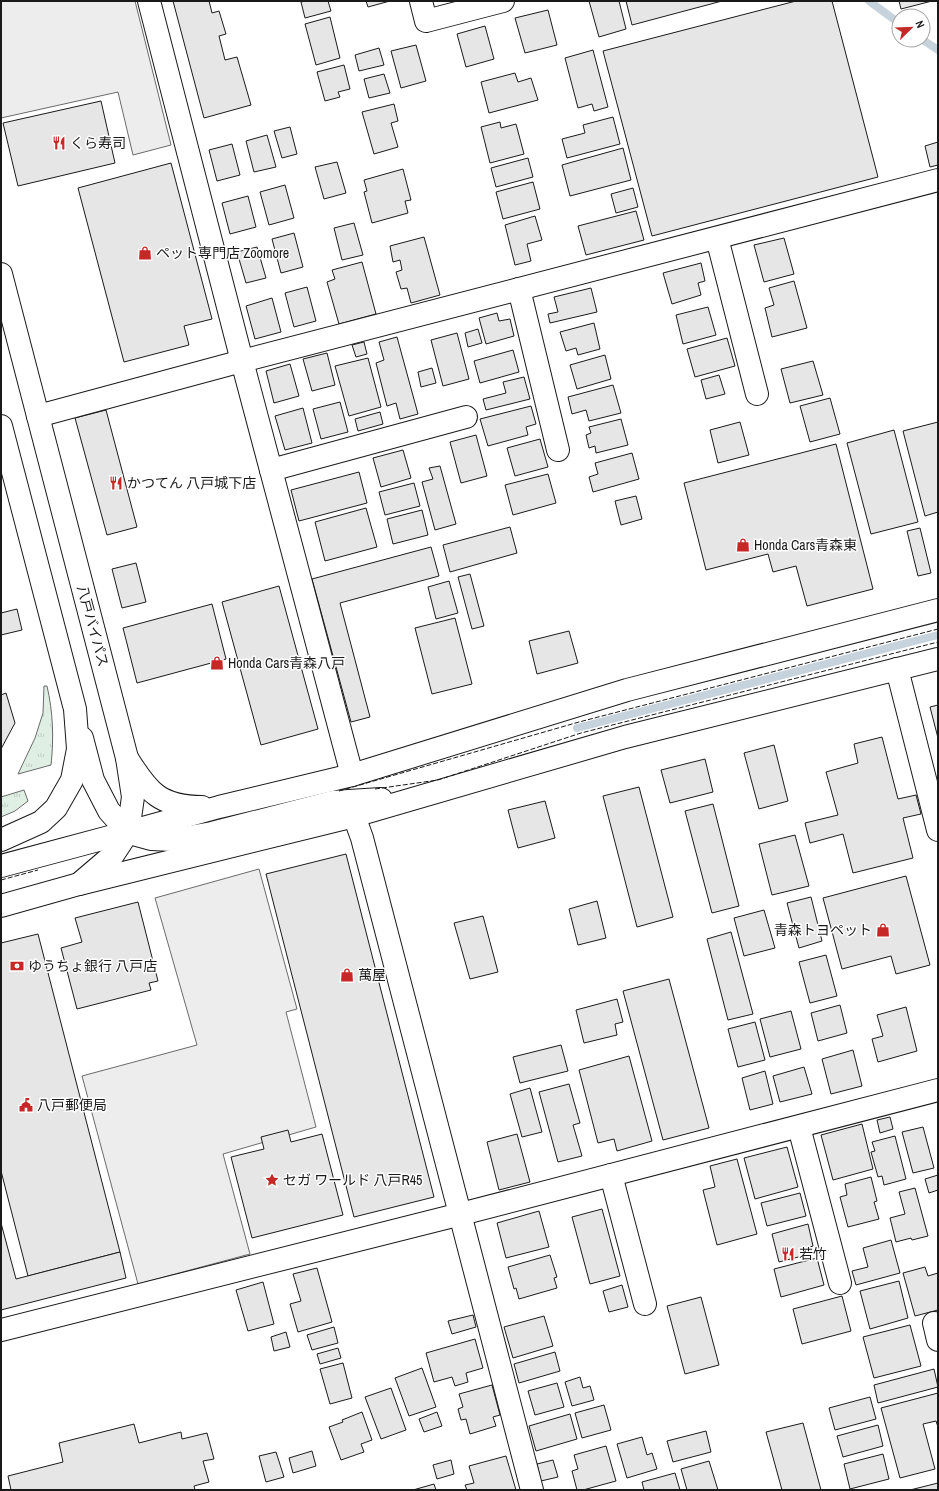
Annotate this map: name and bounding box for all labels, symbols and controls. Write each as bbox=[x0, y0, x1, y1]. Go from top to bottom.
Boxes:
north arrow bbox=[891, 8, 931, 48]
text: N bbox=[912, 18, 928, 30]
place label: くら寿司 bbox=[70, 134, 126, 152]
restaurant icon: くら寿司 bbox=[51, 135, 67, 151]
place label: ペット専門店 Zoomore bbox=[156, 244, 289, 262]
shop icon: ペット専門店 Zoomore bbox=[137, 245, 153, 261]
place label: かつてん 八戸城下店 bbox=[127, 474, 256, 492]
restaurant icon: かつてん 八戸城下店 bbox=[108, 475, 124, 491]
place label: Honda Cars青森東 bbox=[754, 536, 857, 554]
shop icon: Honda Cars青森東 bbox=[735, 537, 751, 553]
street label: 八戸バイパス bbox=[73, 583, 113, 669]
place label: Honda Cars青森八戸 bbox=[228, 654, 345, 672]
shop icon: Honda Cars青森八戸 bbox=[209, 655, 225, 671]
place label: 青森トヨペット bbox=[774, 921, 872, 939]
shop icon: 青森トヨペット bbox=[875, 922, 891, 938]
place label: ゆうちょ銀行 八戸店 bbox=[28, 957, 157, 975]
bank icon: ゆうちょ銀行 八戸店 bbox=[9, 958, 25, 974]
place label: 萬屋 bbox=[358, 966, 386, 984]
shop icon: 萬屋 bbox=[339, 967, 355, 983]
place label: 八戸郵便局 bbox=[37, 1096, 107, 1114]
public building icon: 八戸郵便局 bbox=[18, 1097, 34, 1113]
place label: セガ ワールド 八戸R45 bbox=[283, 1171, 422, 1189]
place icon: セガ ワールド 八戸R45 bbox=[264, 1172, 280, 1188]
place label: 若竹 bbox=[799, 1245, 827, 1263]
restaurant icon: 若竹 bbox=[780, 1246, 796, 1262]

